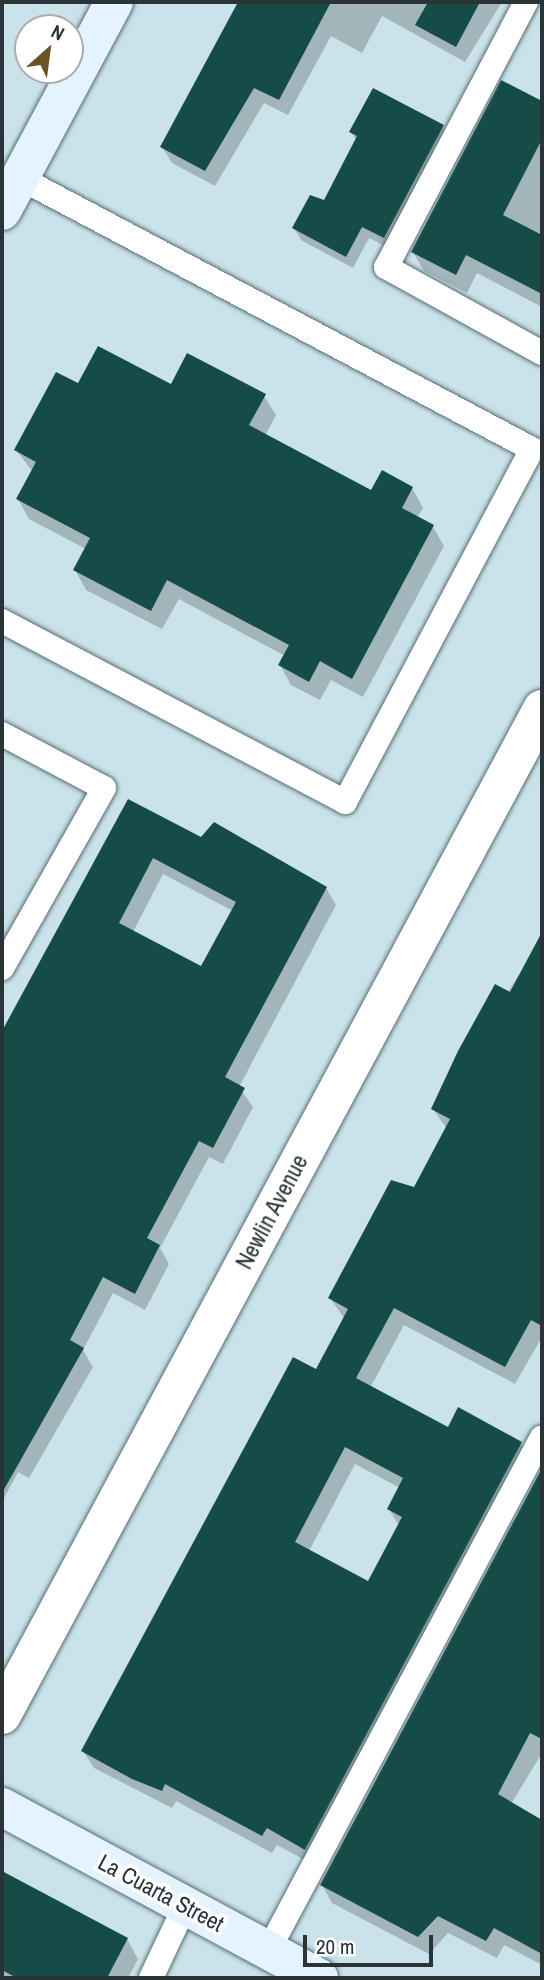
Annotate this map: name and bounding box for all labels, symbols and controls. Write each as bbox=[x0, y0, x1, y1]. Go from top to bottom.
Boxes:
north arrow bbox=[14, 14, 84, 84]
text: N bbox=[47, 18, 69, 46]
street label: Newlin Avenue bbox=[230, 1150, 314, 1274]
street label: La Cuarta Street bbox=[93, 1848, 229, 1938]
scale bar bbox=[306, 1920, 435, 1964]
text: 20 m bbox=[316, 1932, 354, 1961]

